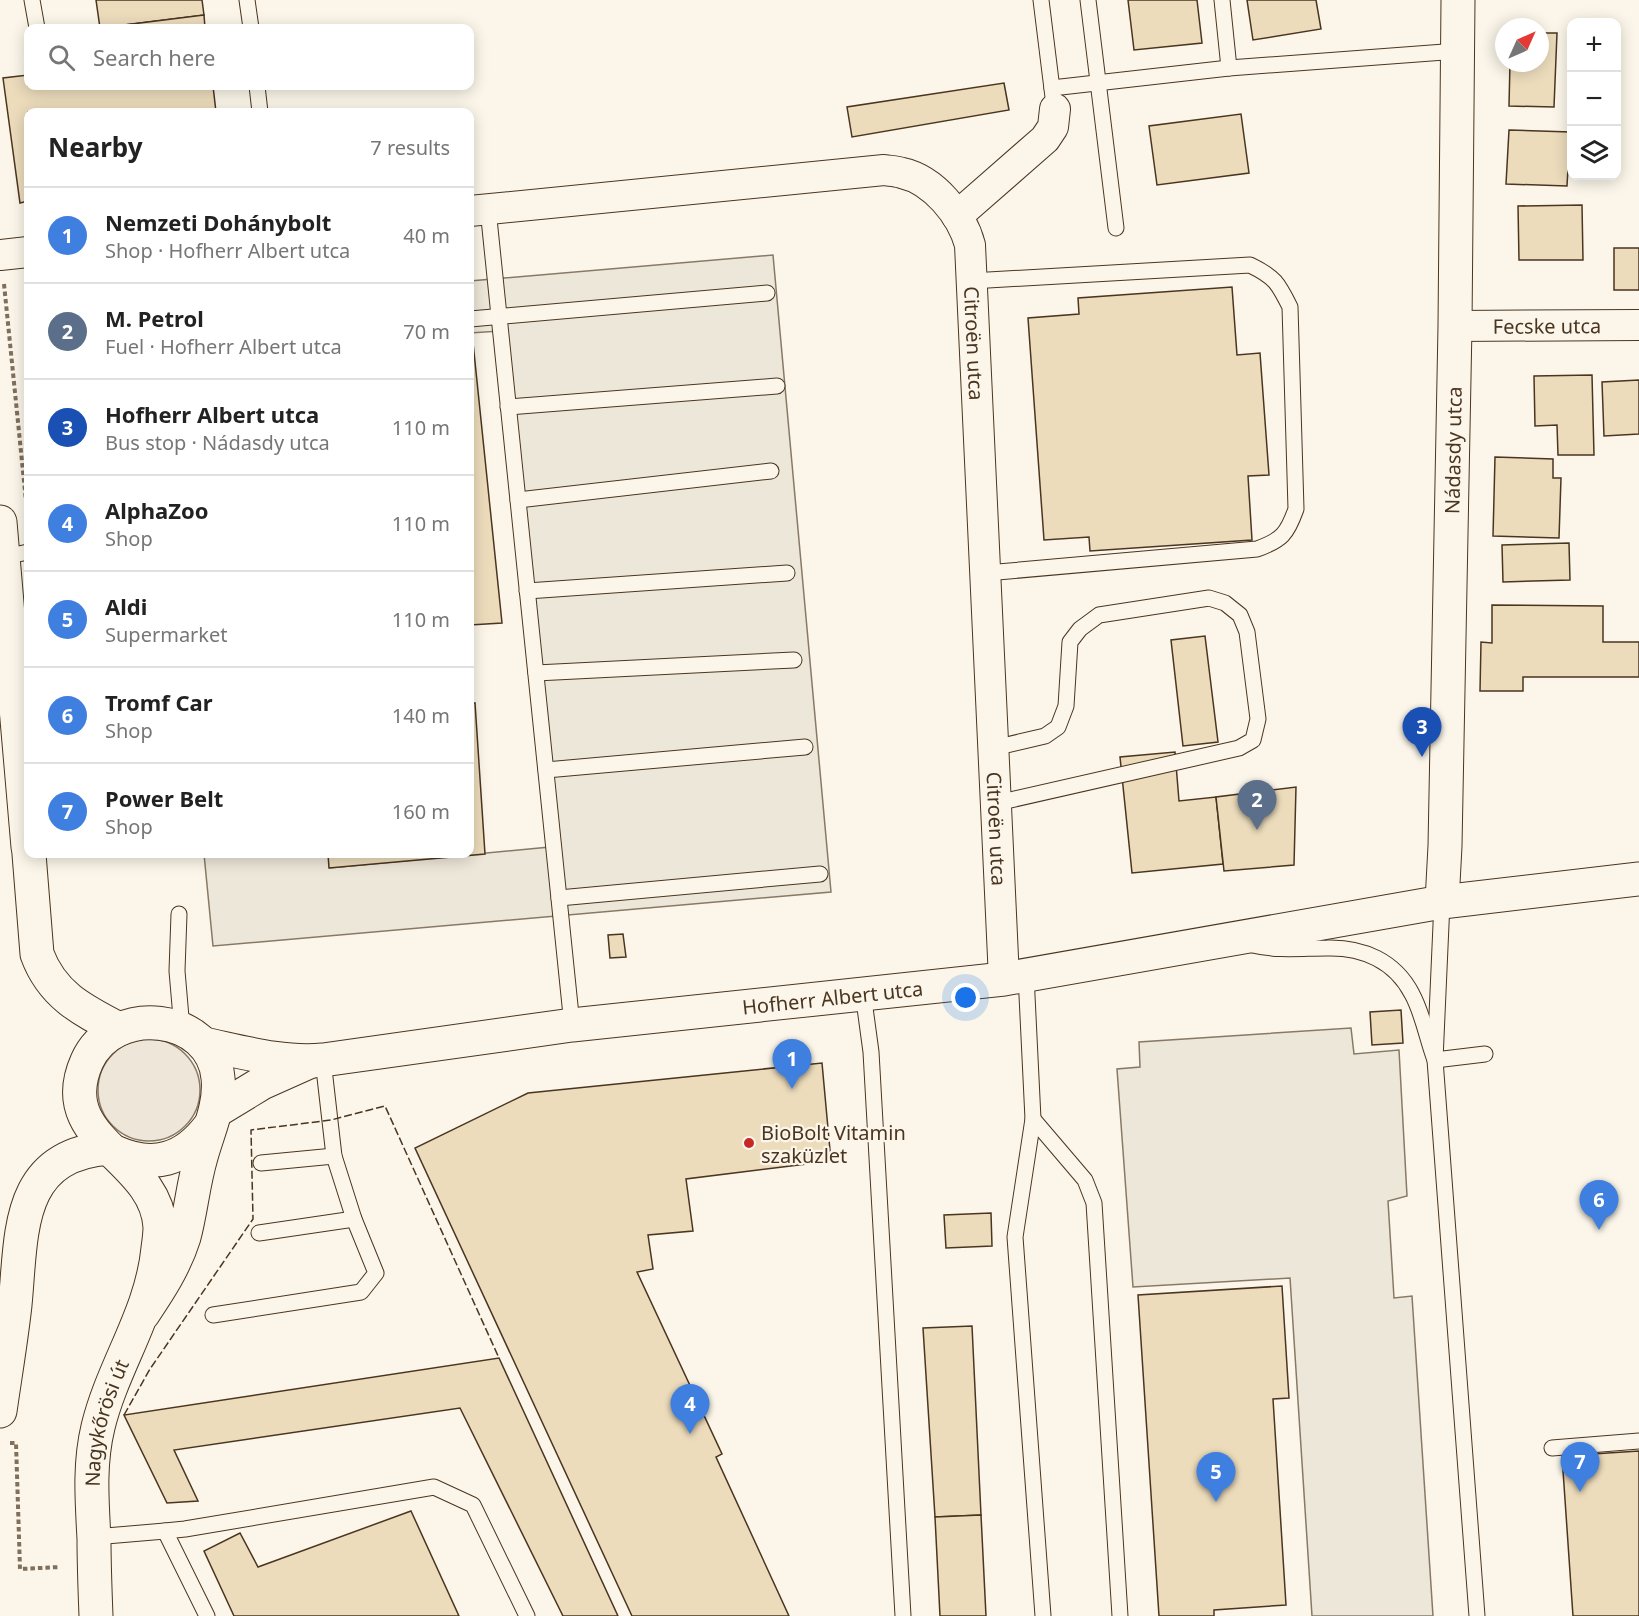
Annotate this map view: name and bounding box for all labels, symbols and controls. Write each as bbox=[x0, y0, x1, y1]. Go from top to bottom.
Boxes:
north arrow bbox=[1495, 18, 1549, 72]
map controls bbox=[1567, 18, 1621, 180]
button: + bbox=[1567, 18, 1621, 72]
search box bbox=[24, 24, 474, 90]
icon: search bbox=[45, 41, 78, 74]
text: Search here bbox=[93, 42, 215, 72]
button: − bbox=[1567, 72, 1621, 126]
button: layers bbox=[1567, 126, 1621, 180]
text: Nearby bbox=[48, 129, 143, 165]
text: 7 results bbox=[370, 134, 450, 161]
text: Nemzeti Dohánybolt bbox=[105, 207, 331, 237]
text: 1 bbox=[62, 222, 73, 249]
text: 40 m bbox=[403, 222, 450, 249]
text: Shop · Hofherr Albert utca bbox=[105, 237, 350, 264]
street label: Citroën utca bbox=[958, 286, 991, 401]
text: M. Petrol bbox=[105, 303, 204, 333]
street label: Fecske utca bbox=[1493, 312, 1601, 339]
text: 2 bbox=[62, 318, 73, 345]
text: 70 m bbox=[403, 318, 450, 345]
text: Fuel · Hofherr Albert utca bbox=[105, 333, 342, 360]
street label: Nádasdy utca bbox=[1438, 386, 1467, 514]
text: Hofherr Albert utca bbox=[105, 399, 319, 429]
text: 3 bbox=[62, 414, 73, 441]
text: 110 m bbox=[392, 414, 450, 441]
text: Bus stop · Nádasdy utca bbox=[105, 429, 330, 456]
text: AlphaZoo bbox=[105, 495, 208, 525]
text: 4 bbox=[62, 510, 73, 537]
text: 110 m bbox=[392, 510, 450, 537]
text: Shop bbox=[105, 525, 153, 552]
text: Aldi bbox=[105, 591, 147, 621]
text: 5 bbox=[62, 606, 73, 633]
text: 110 m bbox=[392, 606, 450, 633]
text: Supermarket bbox=[105, 621, 228, 648]
text: Tromf Car bbox=[105, 687, 213, 717]
text: 6 bbox=[62, 702, 73, 729]
text: 140 m bbox=[392, 702, 450, 729]
pin: 3 bbox=[1402, 708, 1442, 757]
text: Shop bbox=[105, 717, 153, 744]
street label: Citroën utca bbox=[981, 771, 1013, 887]
pin: 2 bbox=[1238, 780, 1276, 830]
text: Power Belt bbox=[105, 783, 223, 813]
text: 7 bbox=[62, 798, 73, 825]
text: 160 m bbox=[392, 798, 450, 825]
text: Shop bbox=[105, 813, 153, 840]
street label: Hofherr Albert utca bbox=[741, 974, 924, 1020]
your location bbox=[951, 983, 980, 1012]
pin: 1 bbox=[772, 1040, 812, 1089]
place label: BioBolt Vitamin szaküzlet bbox=[761, 1119, 906, 1169]
marker: BioBolt Vitamin szaküzlet bbox=[742, 1136, 756, 1150]
pin: 6 bbox=[1580, 1180, 1618, 1230]
street label: Nagykőrösi út bbox=[78, 1355, 134, 1487]
pin: 4 bbox=[670, 1384, 710, 1434]
pin: 7 bbox=[1560, 1442, 1600, 1492]
pin: 5 bbox=[1196, 1452, 1236, 1502]

